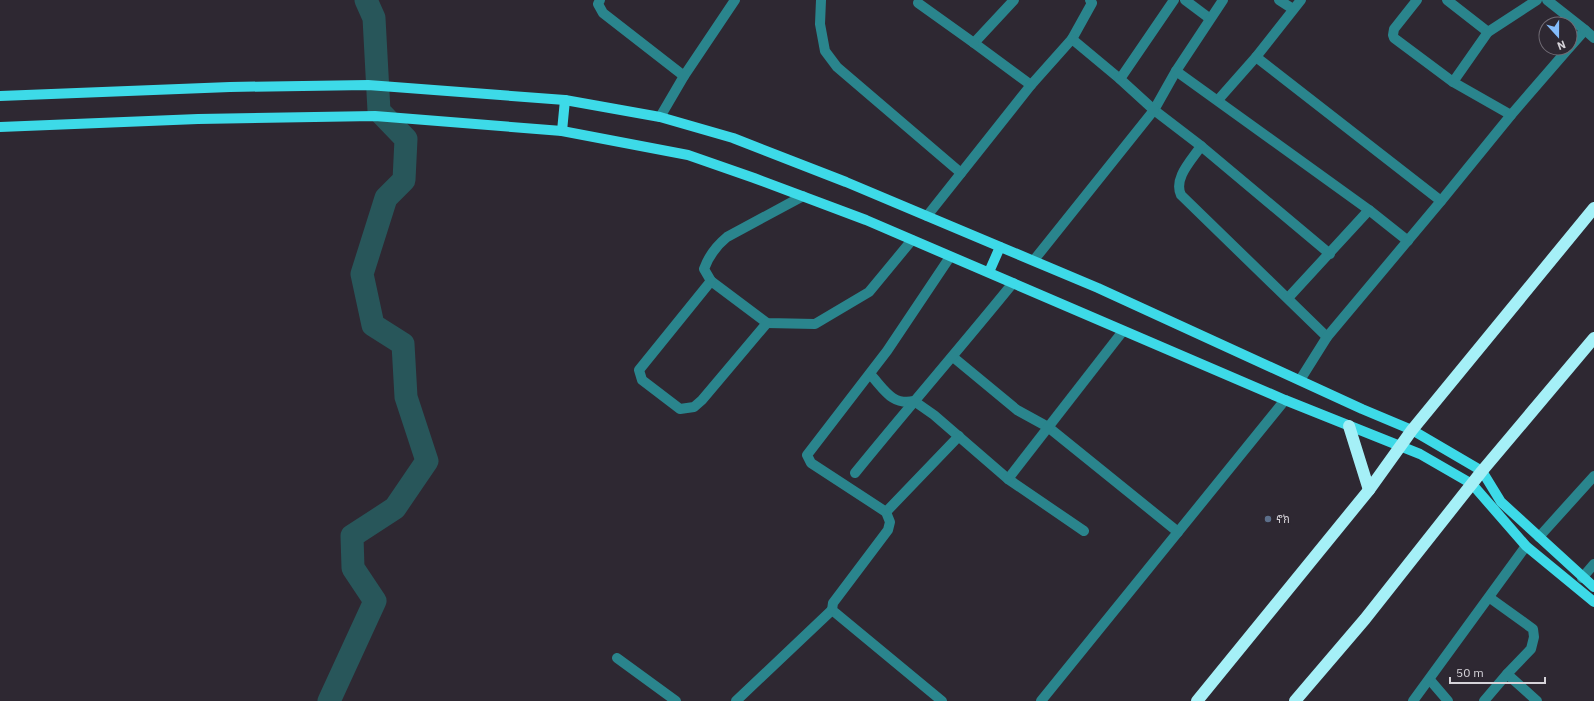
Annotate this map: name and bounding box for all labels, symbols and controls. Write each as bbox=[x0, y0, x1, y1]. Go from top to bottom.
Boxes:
north arrow bbox=[1538, 16, 1578, 56]
text: N bbox=[1555, 37, 1568, 53]
place label: ኖክ bbox=[1276, 512, 1290, 526]
marker: ኖክ bbox=[1263, 514, 1273, 524]
scale bar bbox=[1450, 659, 1545, 685]
text: 50 m bbox=[1456, 665, 1484, 680]

